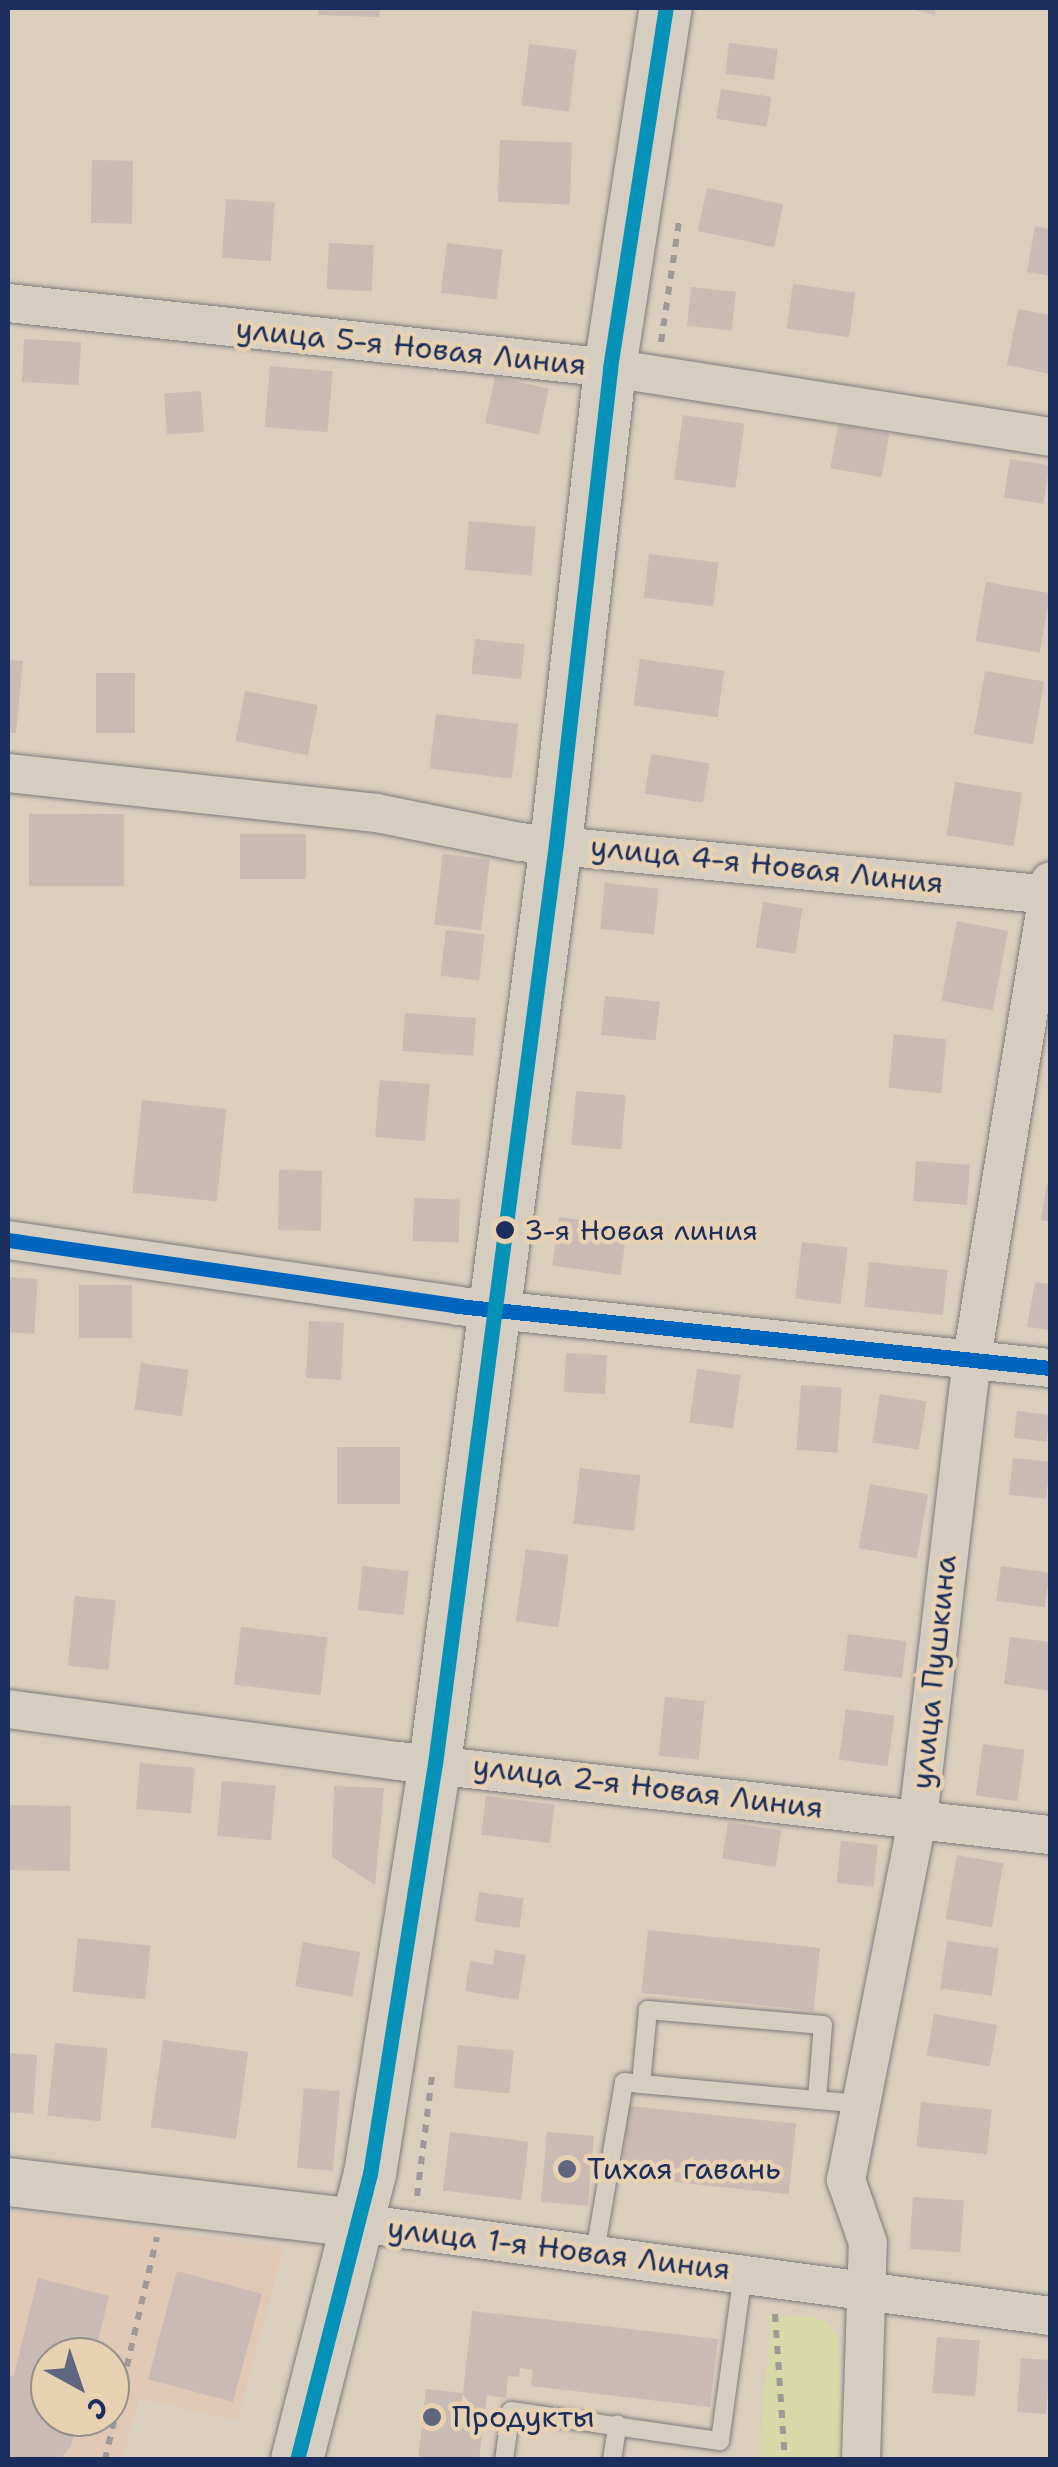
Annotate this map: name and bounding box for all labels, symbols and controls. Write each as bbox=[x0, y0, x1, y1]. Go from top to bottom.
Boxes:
street label: улица 5-я Новая Линия bbox=[234, 311, 588, 383]
street label: улица 4-я Новая Линия bbox=[589, 829, 945, 901]
place label: 3-я Новая линия bbox=[524, 1213, 758, 1247]
marker: 3-я Новая линия bbox=[495, 1220, 515, 1240]
street label: улица Пушкина bbox=[904, 1553, 964, 1791]
street label: улица 2-я Новая Линия bbox=[471, 1748, 825, 1826]
place label: Тихая гавань bbox=[587, 2151, 781, 2187]
marker: Тихая гавань bbox=[556, 2158, 578, 2180]
street label: улица 1-я Новая Линия bbox=[385, 2210, 733, 2288]
north arrow bbox=[30, 2337, 130, 2437]
text: С bbox=[79, 2388, 117, 2429]
place label: Продукты bbox=[452, 2399, 595, 2435]
marker: Продукты bbox=[421, 2406, 443, 2428]

